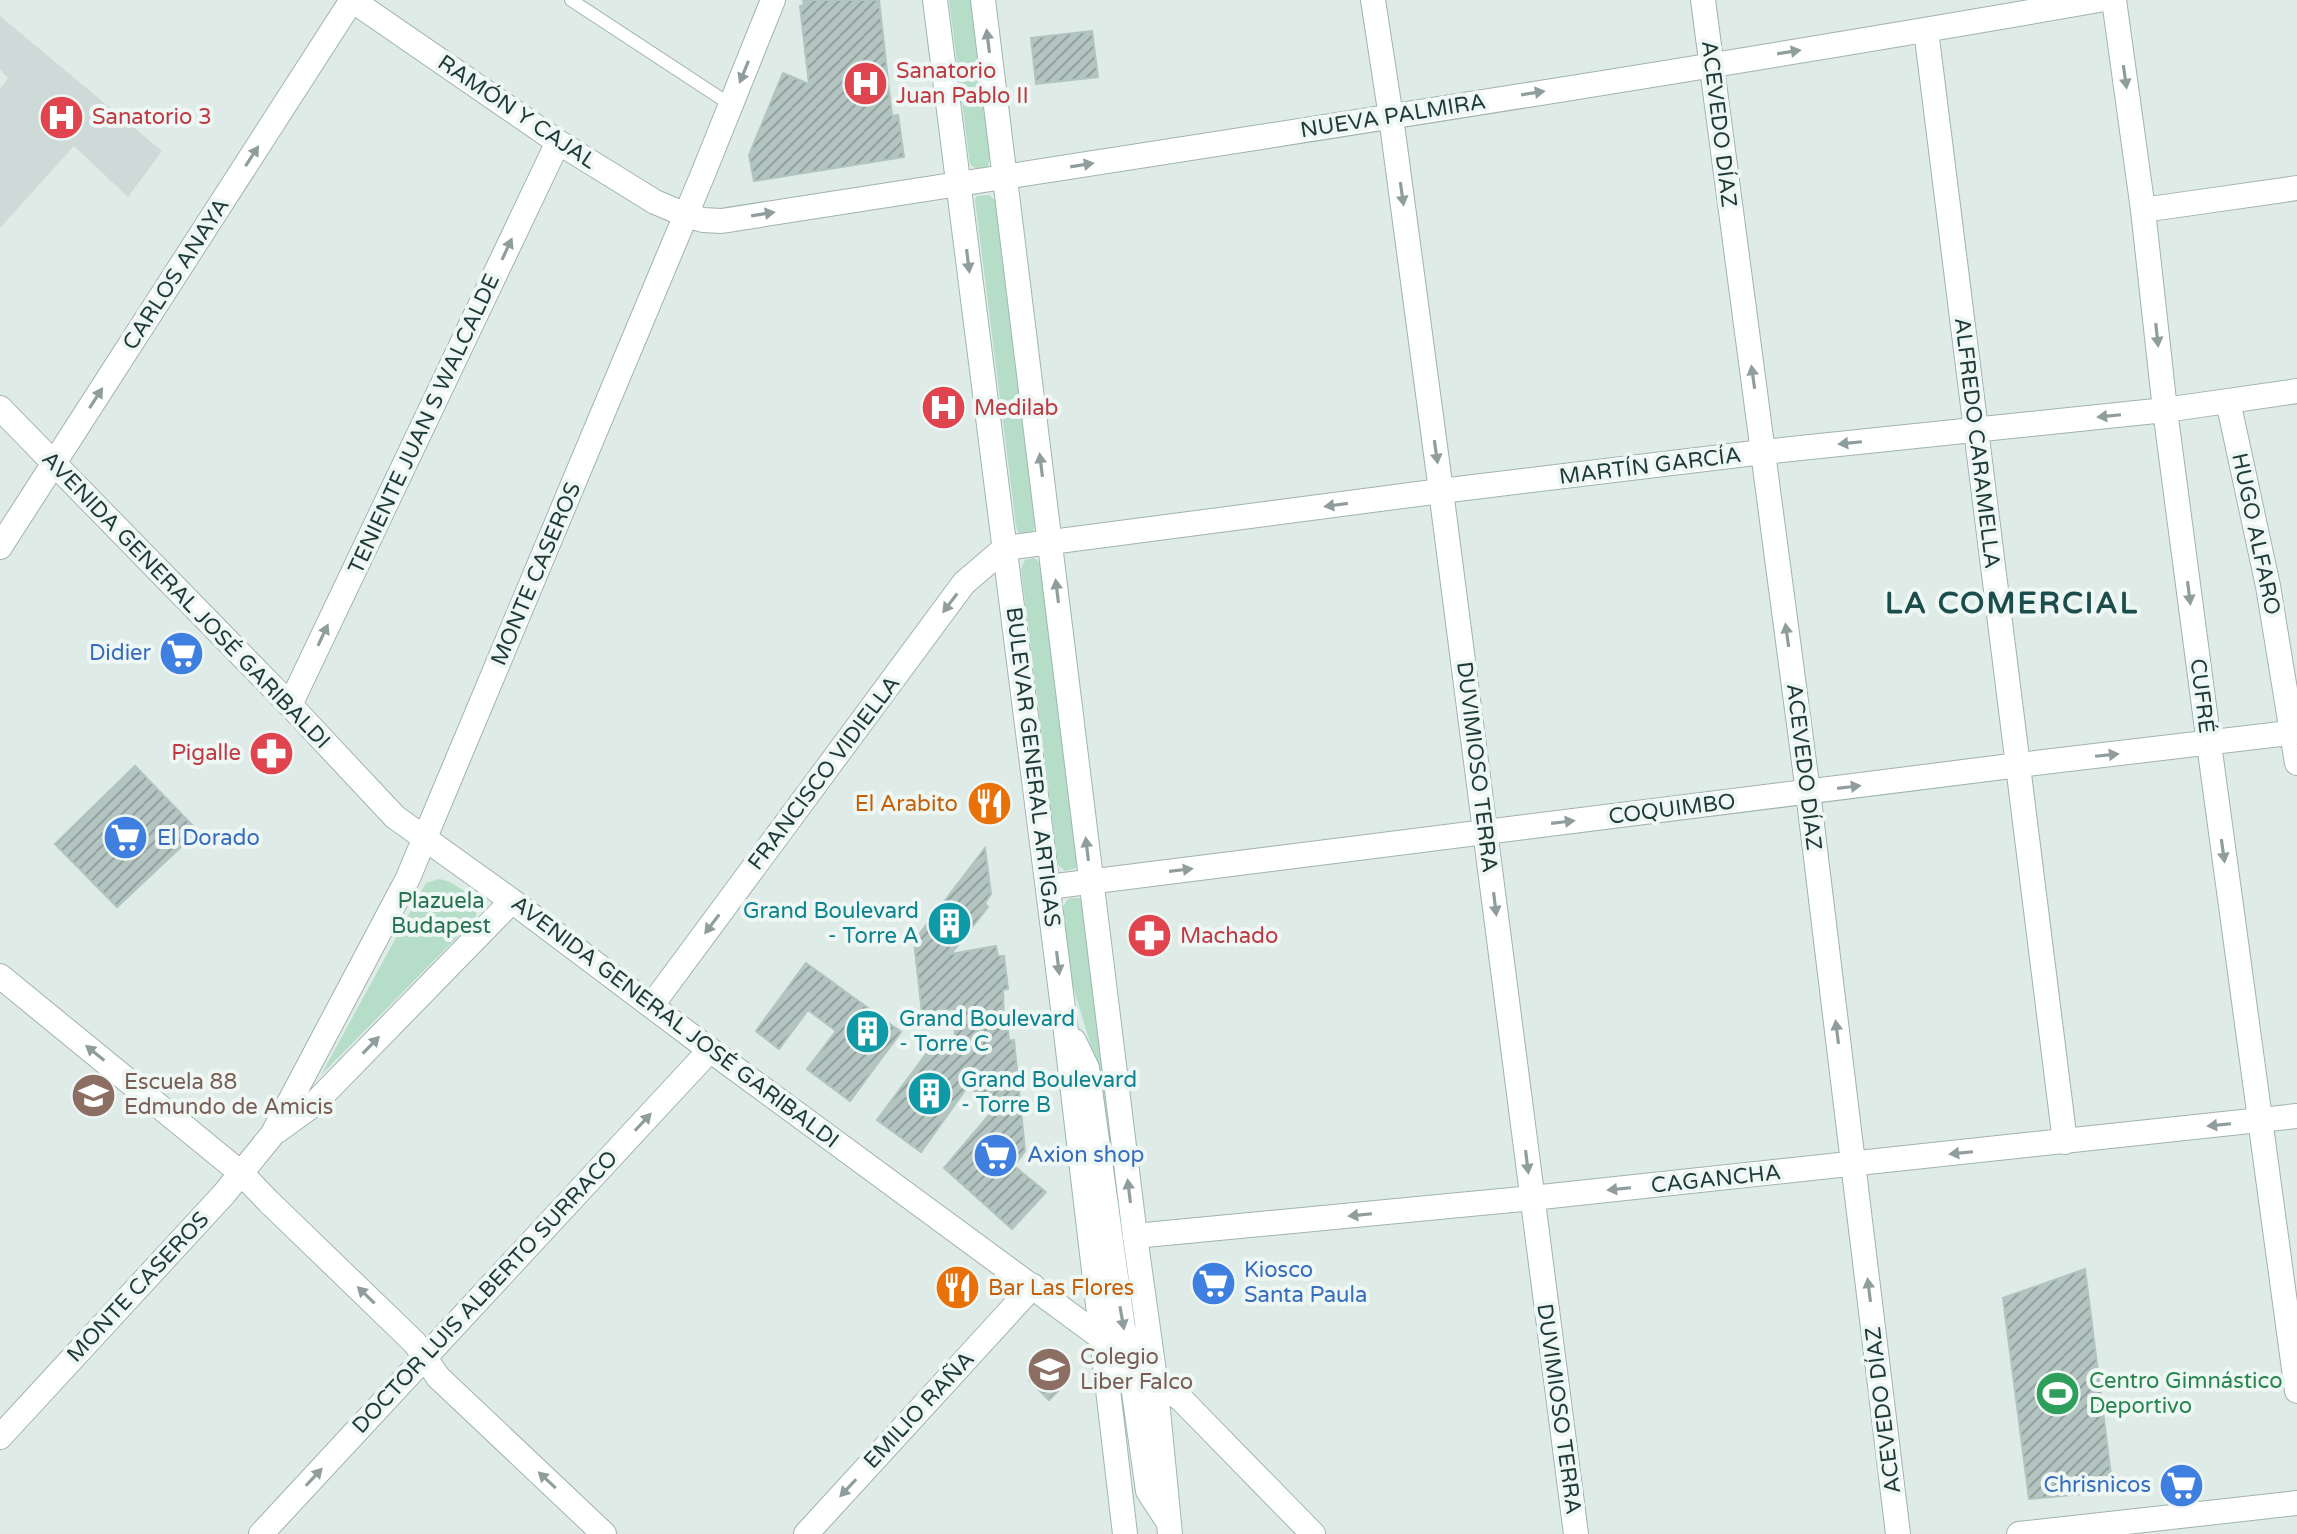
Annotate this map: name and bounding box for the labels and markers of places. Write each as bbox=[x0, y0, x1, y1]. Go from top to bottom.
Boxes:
place label: Sanatorio Juan Pablo II bbox=[896, 58, 1029, 109]
hospital icon: Sanatorio Juan Pablo II bbox=[841, 60, 889, 108]
hospital icon: Sanatorio 3 bbox=[37, 93, 85, 141]
place label: Sanatorio 3 bbox=[92, 104, 212, 130]
hospital icon: Medilab bbox=[919, 384, 967, 432]
place label: Medilab bbox=[974, 395, 1058, 421]
supermarket icon: Didier bbox=[158, 629, 206, 677]
place label: Didier bbox=[89, 640, 152, 666]
pharmacy icon: Pigalle bbox=[248, 729, 296, 777]
place label: Pigalle bbox=[171, 740, 241, 766]
restaurant icon: El Arabito bbox=[965, 780, 1013, 828]
place label: El Arabito bbox=[855, 791, 958, 817]
supermarket icon: El Dorado bbox=[102, 814, 150, 862]
place label: El Dorado bbox=[157, 825, 260, 851]
place label: Grand Boulevard - Torre A bbox=[743, 898, 919, 949]
building icon: Grand Boulevard - Torre A bbox=[926, 900, 974, 948]
pharmacy icon: Machado bbox=[1125, 912, 1173, 960]
place label: Machado bbox=[1180, 923, 1278, 949]
place label: Grand Boulevard - Torre C bbox=[899, 1006, 1075, 1057]
building icon: Grand Boulevard - Torre C bbox=[844, 1008, 892, 1056]
place label: Grand Boulevard - Torre B bbox=[961, 1067, 1137, 1118]
place label: Escuela 88 Edmundo de Amicis bbox=[124, 1069, 333, 1120]
building icon: Grand Boulevard - Torre B bbox=[906, 1069, 954, 1117]
school or university icon: Escuela 88 Edmundo de Amicis bbox=[69, 1071, 117, 1119]
supermarket icon: Axion shop bbox=[972, 1131, 1020, 1179]
place label: Axion shop bbox=[1027, 1142, 1145, 1168]
place label: Kiosco Santa Paula bbox=[1244, 1257, 1367, 1308]
supermarket icon: Kiosco Santa Paula bbox=[1189, 1259, 1237, 1307]
restaurant icon: Bar Las Flores bbox=[933, 1264, 981, 1312]
place label: Bar Las Flores bbox=[988, 1275, 1134, 1301]
place label: Colegio Liber Falco bbox=[1080, 1344, 1193, 1395]
school or university icon: Colegio Liber Falco bbox=[1025, 1346, 1073, 1394]
place label: Centro Gimnástico Deportivo bbox=[2089, 1368, 2283, 1419]
sports icon: Centro Gimnástico Deportivo bbox=[2034, 1370, 2082, 1418]
supermarket icon: Chrisnicos bbox=[2158, 1461, 2206, 1509]
place label: Chrisnicos bbox=[2043, 1472, 2151, 1498]

